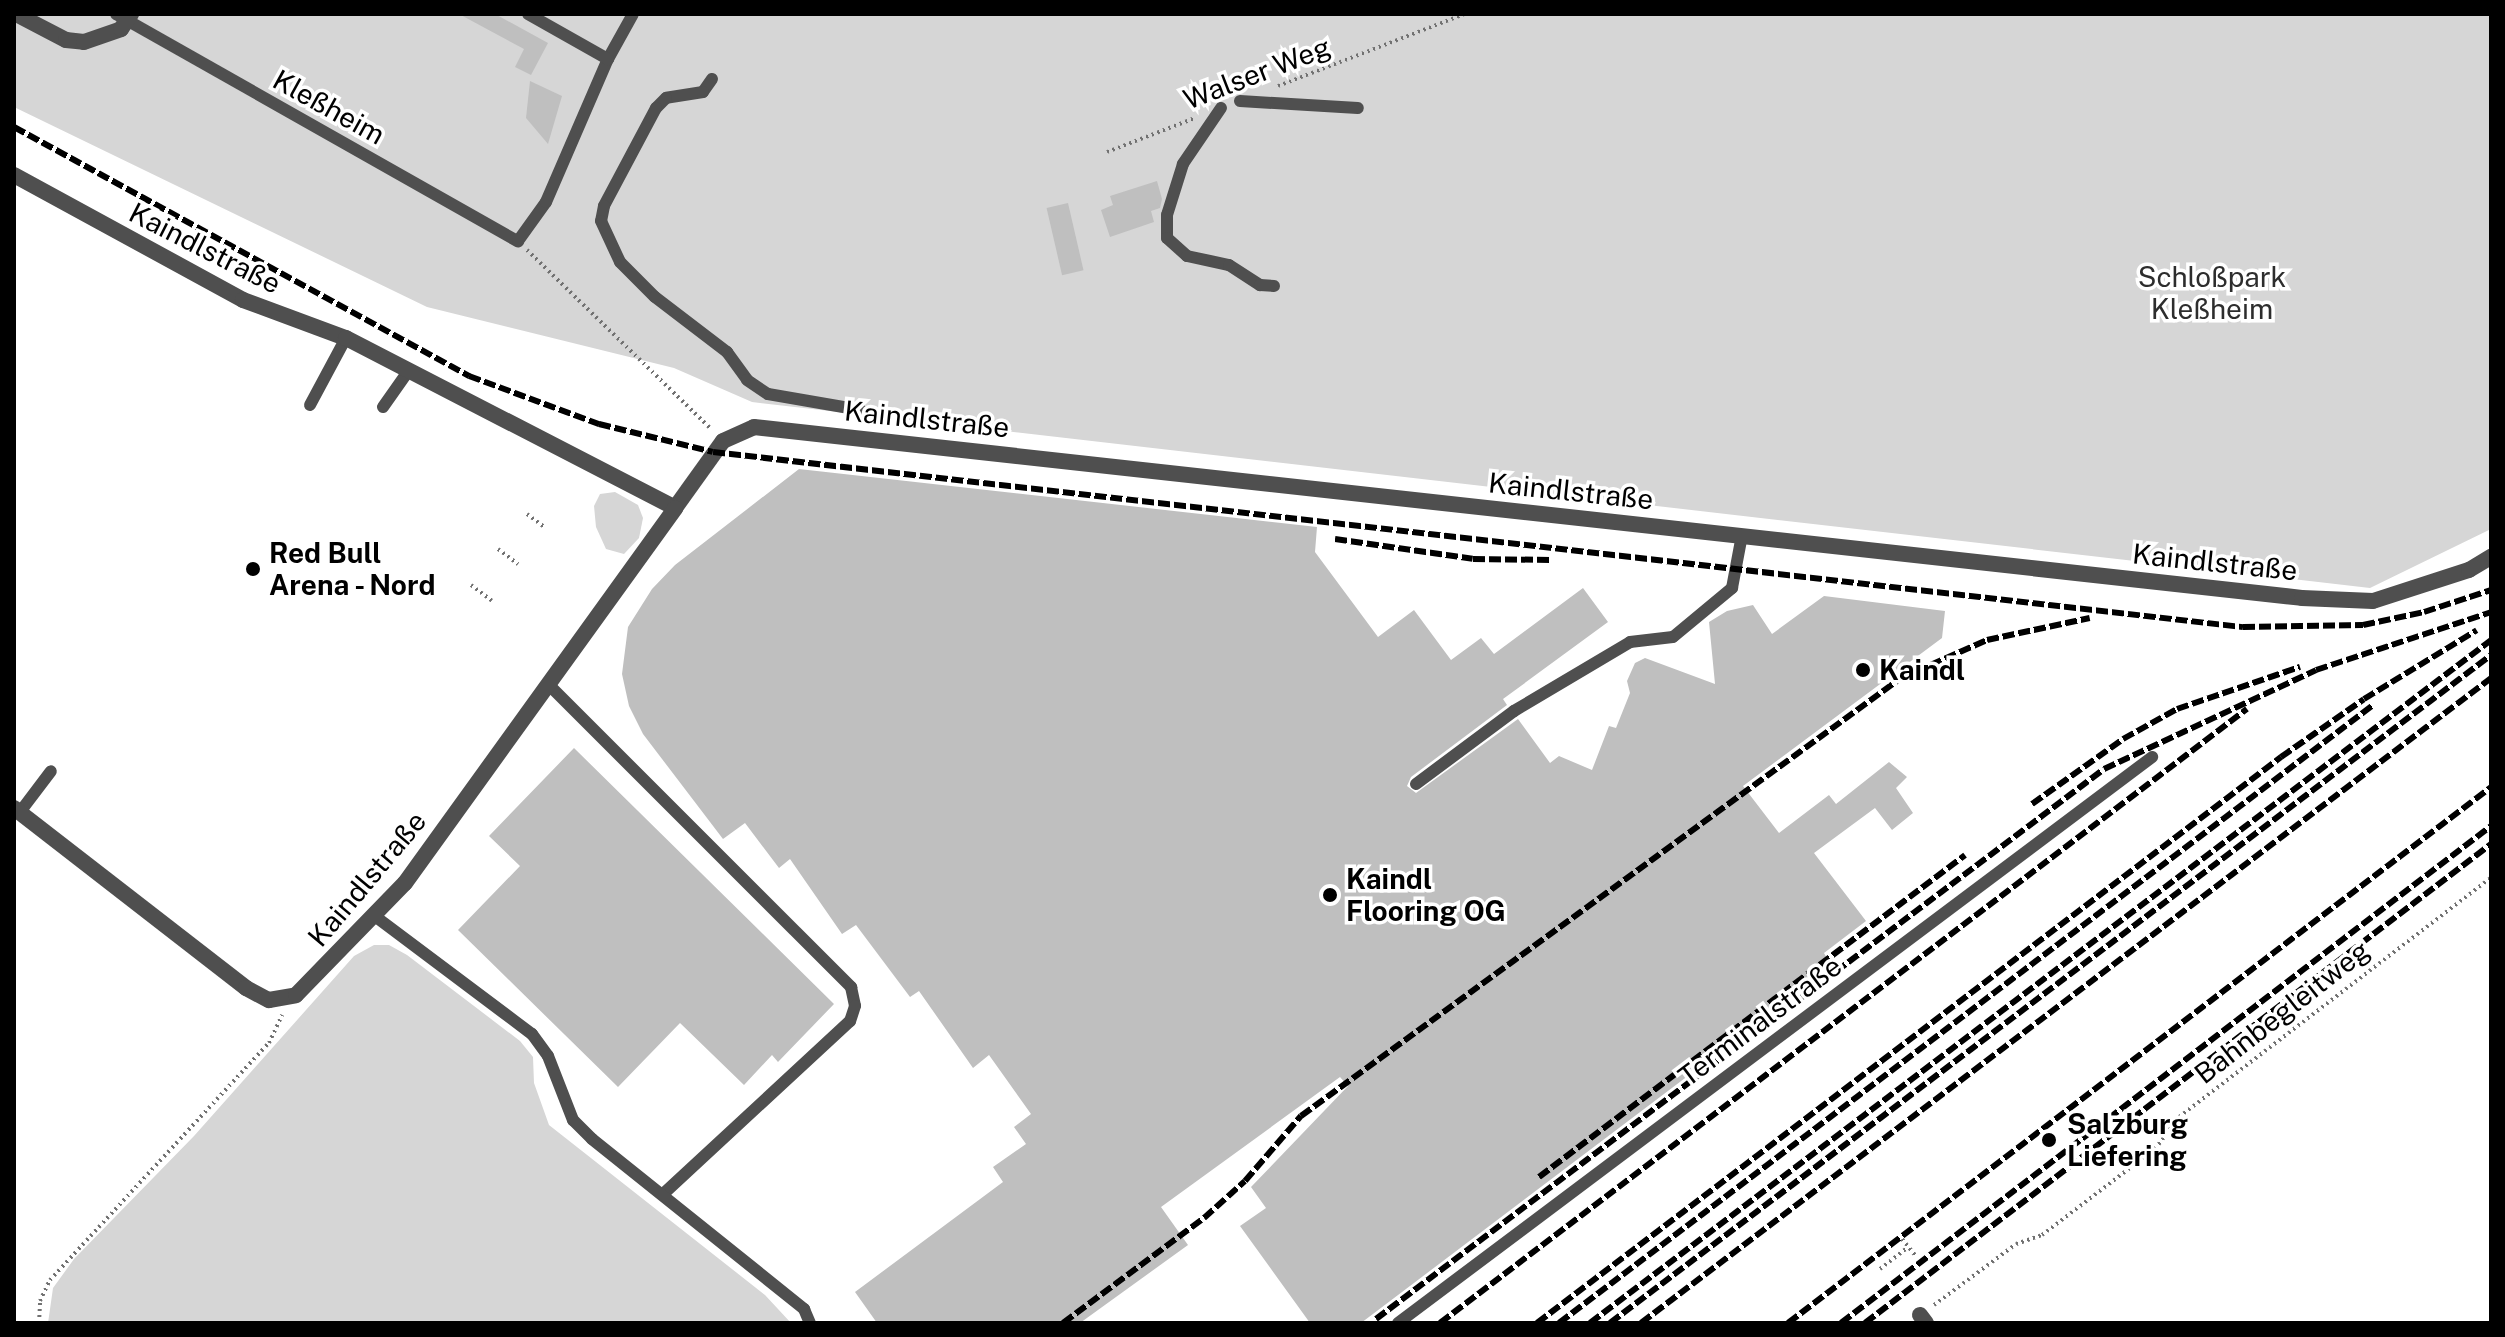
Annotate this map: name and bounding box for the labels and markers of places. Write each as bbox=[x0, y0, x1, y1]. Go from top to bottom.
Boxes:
place label: Red Bull Arena - Nord bbox=[269, 536, 439, 602]
marker: Red Bull Arena - Nord bbox=[244, 560, 262, 578]
place label: Kaindl bbox=[1879, 653, 1965, 687]
marker: Kaindl bbox=[1854, 661, 1872, 679]
place label: Kaindl Flooring OG bbox=[1346, 862, 1506, 928]
marker: Kaindl Flooring OG bbox=[1321, 886, 1339, 904]
place label: Salzburg Liefering bbox=[2067, 1107, 2188, 1173]
marker: Salzburg Liefering bbox=[2038, 1129, 2060, 1151]

